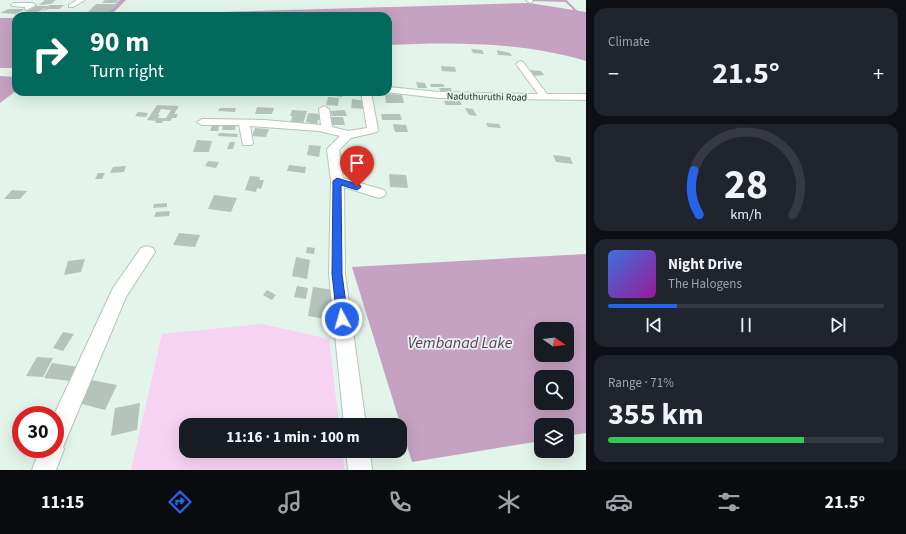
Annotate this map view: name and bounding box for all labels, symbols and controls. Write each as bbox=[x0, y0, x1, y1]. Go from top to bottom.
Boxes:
text: 90 m bbox=[90, 22, 149, 62]
icon: right bbox=[24, 28, 76, 80]
text: Climate bbox=[608, 33, 650, 51]
text: 21.5° bbox=[712, 52, 780, 95]
text: − bbox=[608, 58, 619, 90]
text: + bbox=[873, 58, 884, 90]
text: Turn right bbox=[90, 59, 164, 84]
street label: Naduthuruthi Road bbox=[447, 89, 527, 105]
pin bbox=[340, 146, 374, 187]
icon: arrive bbox=[346, 152, 368, 174]
text: 28 bbox=[724, 155, 768, 215]
text: km/h bbox=[730, 204, 762, 225]
text: Night Drive bbox=[668, 254, 743, 275]
text: The Halogens bbox=[668, 275, 742, 293]
position arrow bbox=[321, 298, 363, 340]
icon: previous bbox=[643, 314, 665, 336]
icon: pause bbox=[735, 314, 757, 336]
icon: next bbox=[827, 314, 849, 336]
north arrow bbox=[534, 322, 574, 362]
map controls bbox=[534, 322, 574, 458]
water label: Vembanad Lake bbox=[408, 332, 513, 354]
button: search bbox=[534, 370, 574, 410]
text: Range · 71% bbox=[608, 374, 674, 392]
text: 355 km bbox=[608, 393, 704, 436]
speed limit sign: 30 bbox=[12, 406, 64, 458]
button: layers bbox=[534, 418, 574, 458]
text: 11:16 · 1 min · 100 m bbox=[226, 427, 360, 448]
icon: directions bbox=[166, 488, 194, 516]
icon: music bbox=[276, 488, 304, 516]
icon: phone bbox=[386, 488, 414, 516]
icon: climate bbox=[495, 488, 523, 516]
icon: car bbox=[605, 488, 633, 516]
icon: filters bbox=[715, 488, 743, 516]
text: 11:15 bbox=[41, 490, 84, 515]
text: 21.5° bbox=[825, 490, 865, 515]

